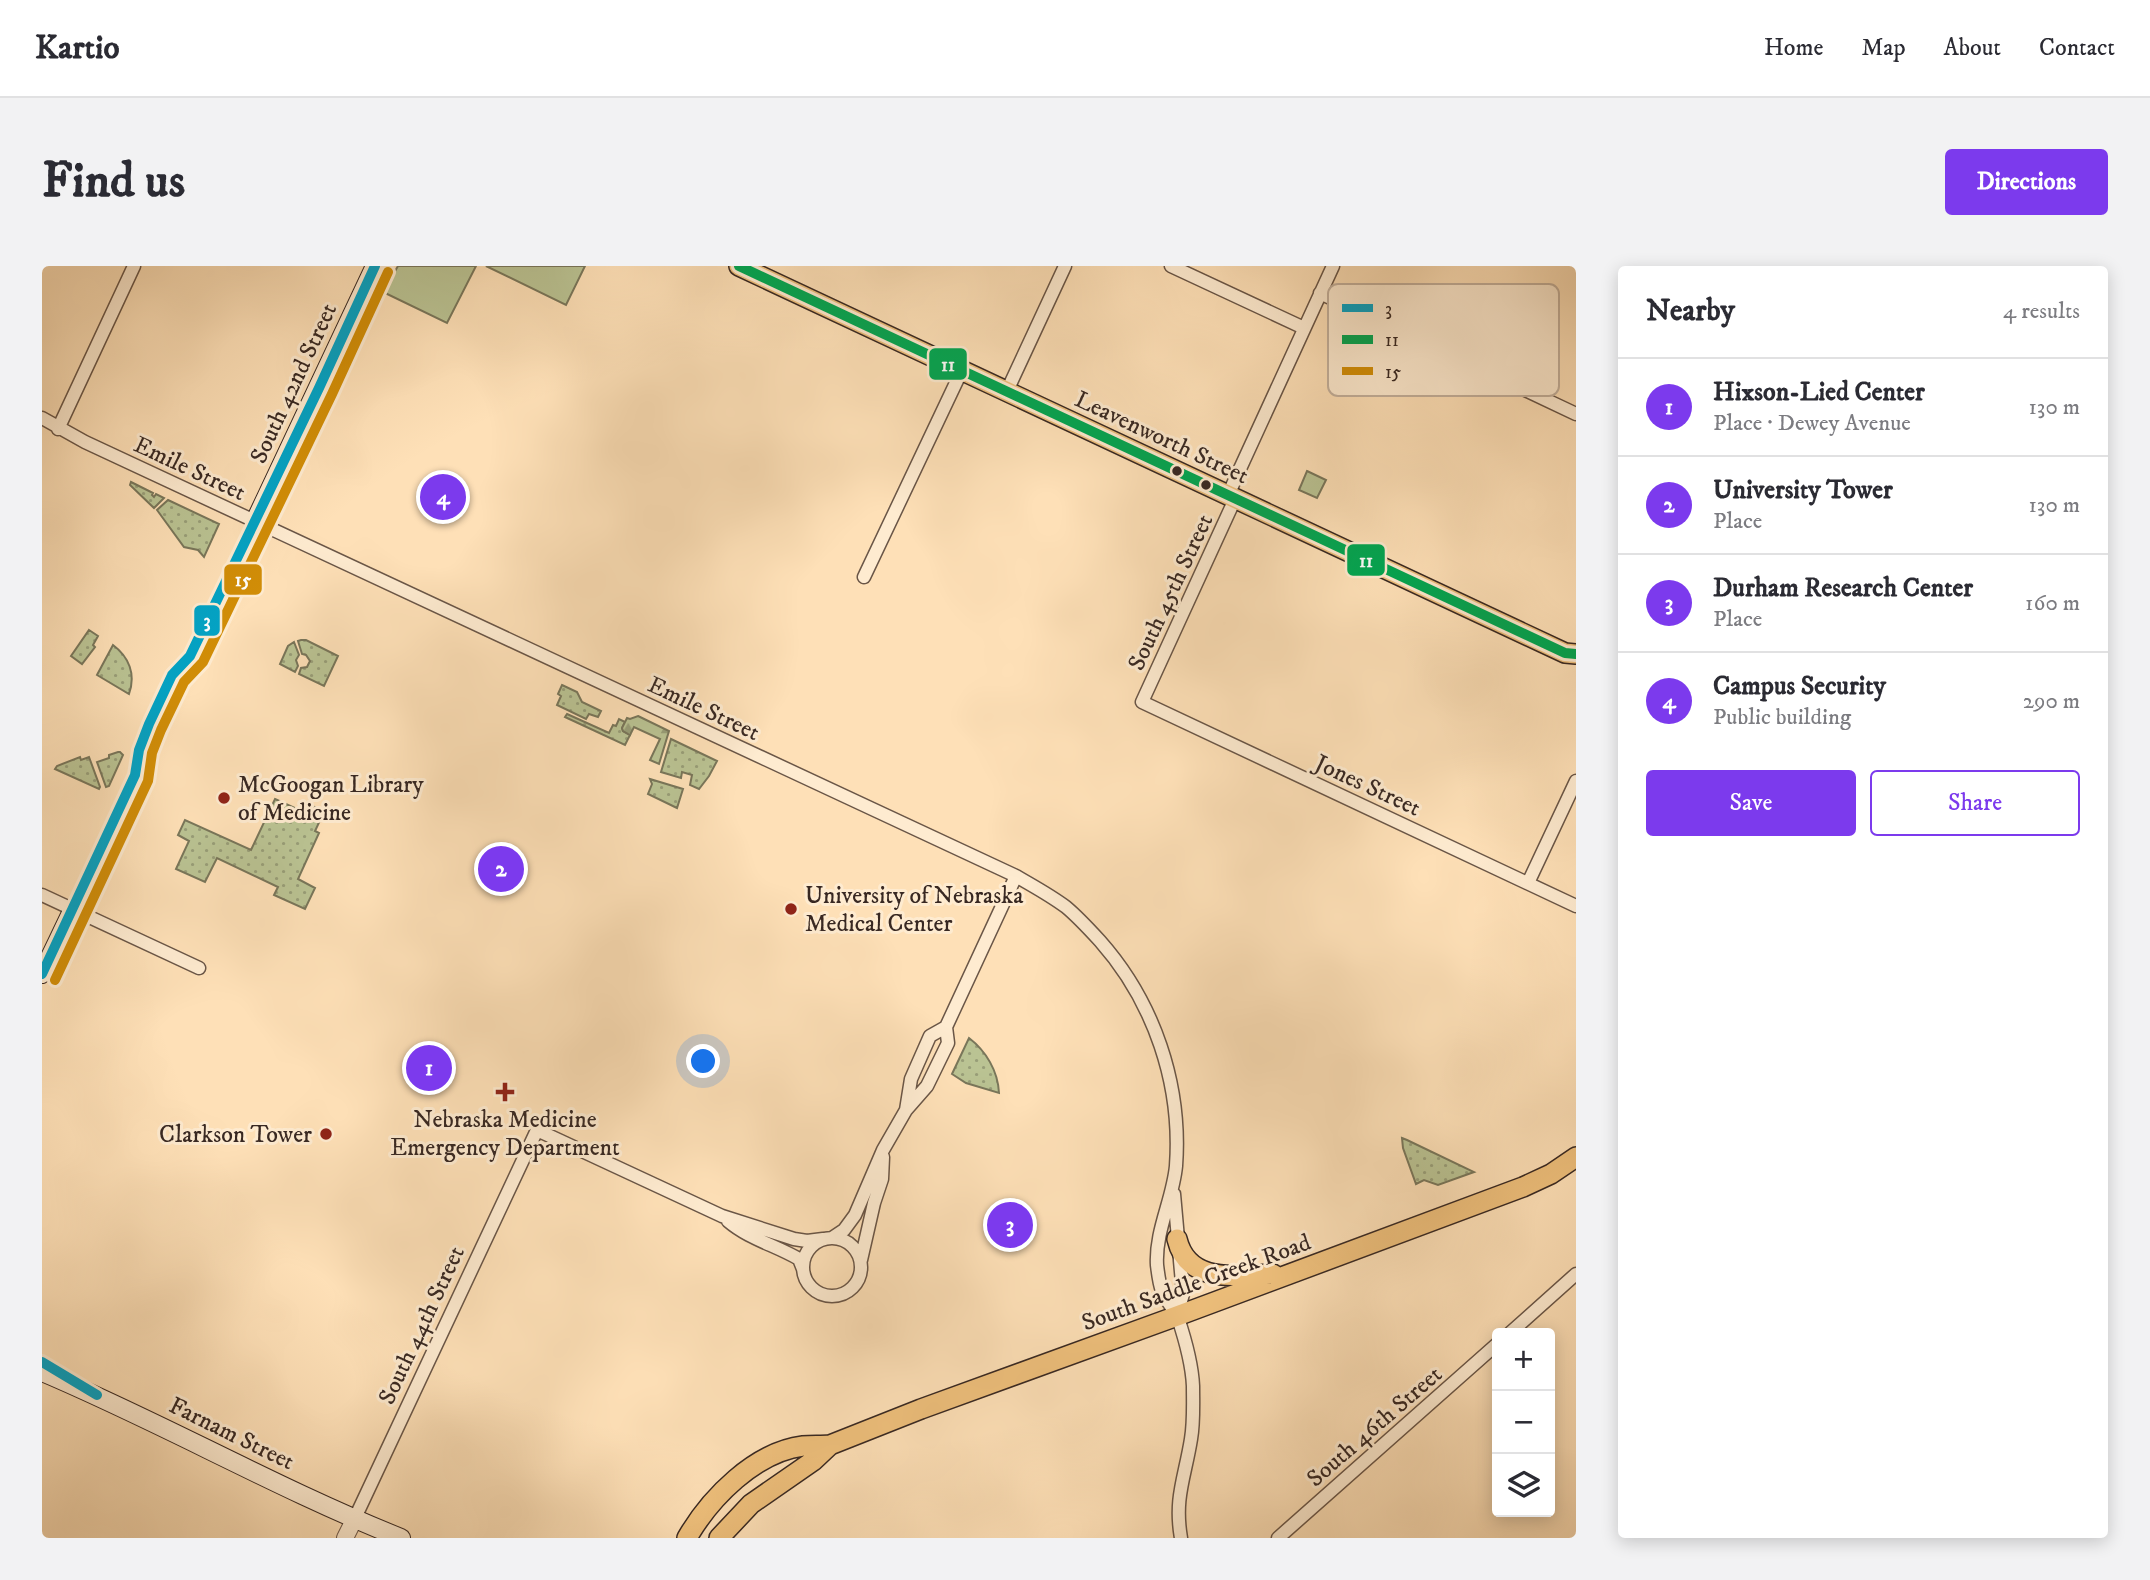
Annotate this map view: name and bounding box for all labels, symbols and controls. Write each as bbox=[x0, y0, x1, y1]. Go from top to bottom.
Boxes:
text: Kartio bbox=[35, 28, 120, 69]
text: Home bbox=[1764, 33, 1823, 63]
text: Map bbox=[1861, 33, 1906, 63]
text: About bbox=[1944, 33, 2001, 63]
text: Contact bbox=[2039, 33, 2115, 63]
button: Directions bbox=[1945, 149, 2108, 215]
text: Find us bbox=[42, 151, 185, 213]
legend bbox=[1328, 284, 1559, 396]
text: Nearby bbox=[1646, 293, 1735, 330]
text: 4 results bbox=[2003, 297, 2080, 326]
street label: South 42nd Street bbox=[244, 298, 344, 468]
text: 3 bbox=[1385, 298, 1392, 321]
text: 11 bbox=[1385, 329, 1399, 352]
line badge: 11 bbox=[928, 347, 968, 381]
text: 11 bbox=[941, 354, 955, 377]
text: 15 bbox=[1385, 361, 1402, 384]
text: Hixson-Lied Center bbox=[1713, 376, 1925, 409]
street label: Leavenworth Street bbox=[1070, 385, 1253, 491]
text: 1 bbox=[1665, 393, 1673, 422]
text: 130 m bbox=[2028, 393, 2080, 422]
text: Place · Dewey Avenue bbox=[1713, 409, 1911, 438]
street label: Emile Street bbox=[129, 430, 251, 508]
unlabelled marker bbox=[1170, 464, 1184, 478]
pin: 4 bbox=[420, 471, 466, 523]
text: University Tower bbox=[1713, 474, 1893, 507]
unlabelled marker bbox=[1199, 478, 1213, 492]
text: 2 bbox=[1663, 491, 1675, 520]
text: 130 m bbox=[2028, 491, 2080, 520]
text: Place bbox=[1713, 507, 1762, 536]
street label: South 45th Street bbox=[1122, 509, 1220, 675]
line badge: 11 bbox=[1346, 543, 1386, 577]
text: 11 bbox=[1359, 550, 1373, 573]
line badge: 15 bbox=[223, 563, 263, 596]
text: 15 bbox=[235, 569, 252, 592]
text: Durham Research Center bbox=[1713, 572, 1973, 605]
text: 3 bbox=[1665, 589, 1673, 618]
text: 160 m bbox=[2025, 589, 2080, 618]
line badge: 3 bbox=[193, 604, 221, 637]
text: Place bbox=[1713, 605, 1762, 634]
text: 3 bbox=[203, 610, 211, 633]
street label: Emile Street bbox=[643, 670, 765, 748]
text: Campus Security bbox=[1713, 670, 1886, 703]
text: 4 bbox=[1662, 687, 1676, 716]
text: 290 m bbox=[2023, 687, 2080, 716]
text: Public building bbox=[1713, 703, 1851, 732]
street label: Jones Street bbox=[1308, 748, 1425, 824]
place label: McGoogan Library of Medicine bbox=[238, 770, 424, 828]
button: Save bbox=[1646, 770, 1856, 836]
button: Share bbox=[1870, 770, 2080, 836]
marker: McGoogan Library of Medicine bbox=[216, 790, 232, 806]
pin: 2 bbox=[478, 843, 524, 895]
place label: University of Nebraska Medical Center bbox=[805, 881, 1024, 939]
marker: University of Nebraska Medical Center bbox=[783, 901, 799, 917]
pin: 1 bbox=[406, 1042, 452, 1094]
your location bbox=[686, 1044, 720, 1078]
marker: Nebraska Medicine Emergency Department bbox=[495, 1082, 515, 1102]
place label: Nebraska Medicine Emergency Department bbox=[390, 1105, 620, 1163]
place label: Clarkson Tower bbox=[159, 1120, 312, 1150]
marker: Clarkson Tower bbox=[318, 1126, 334, 1142]
pin: 3 bbox=[987, 1199, 1033, 1251]
street label: South Saddle Creek Road bbox=[1078, 1228, 1315, 1338]
street label: South 44th Street bbox=[372, 1241, 472, 1409]
map controls bbox=[1492, 1328, 1555, 1517]
button: + bbox=[1492, 1328, 1555, 1391]
street label: South 46th Street bbox=[1301, 1360, 1449, 1494]
street label: Farnam Street bbox=[164, 1391, 299, 1477]
button: − bbox=[1492, 1391, 1555, 1454]
button: layers bbox=[1492, 1454, 1555, 1517]

